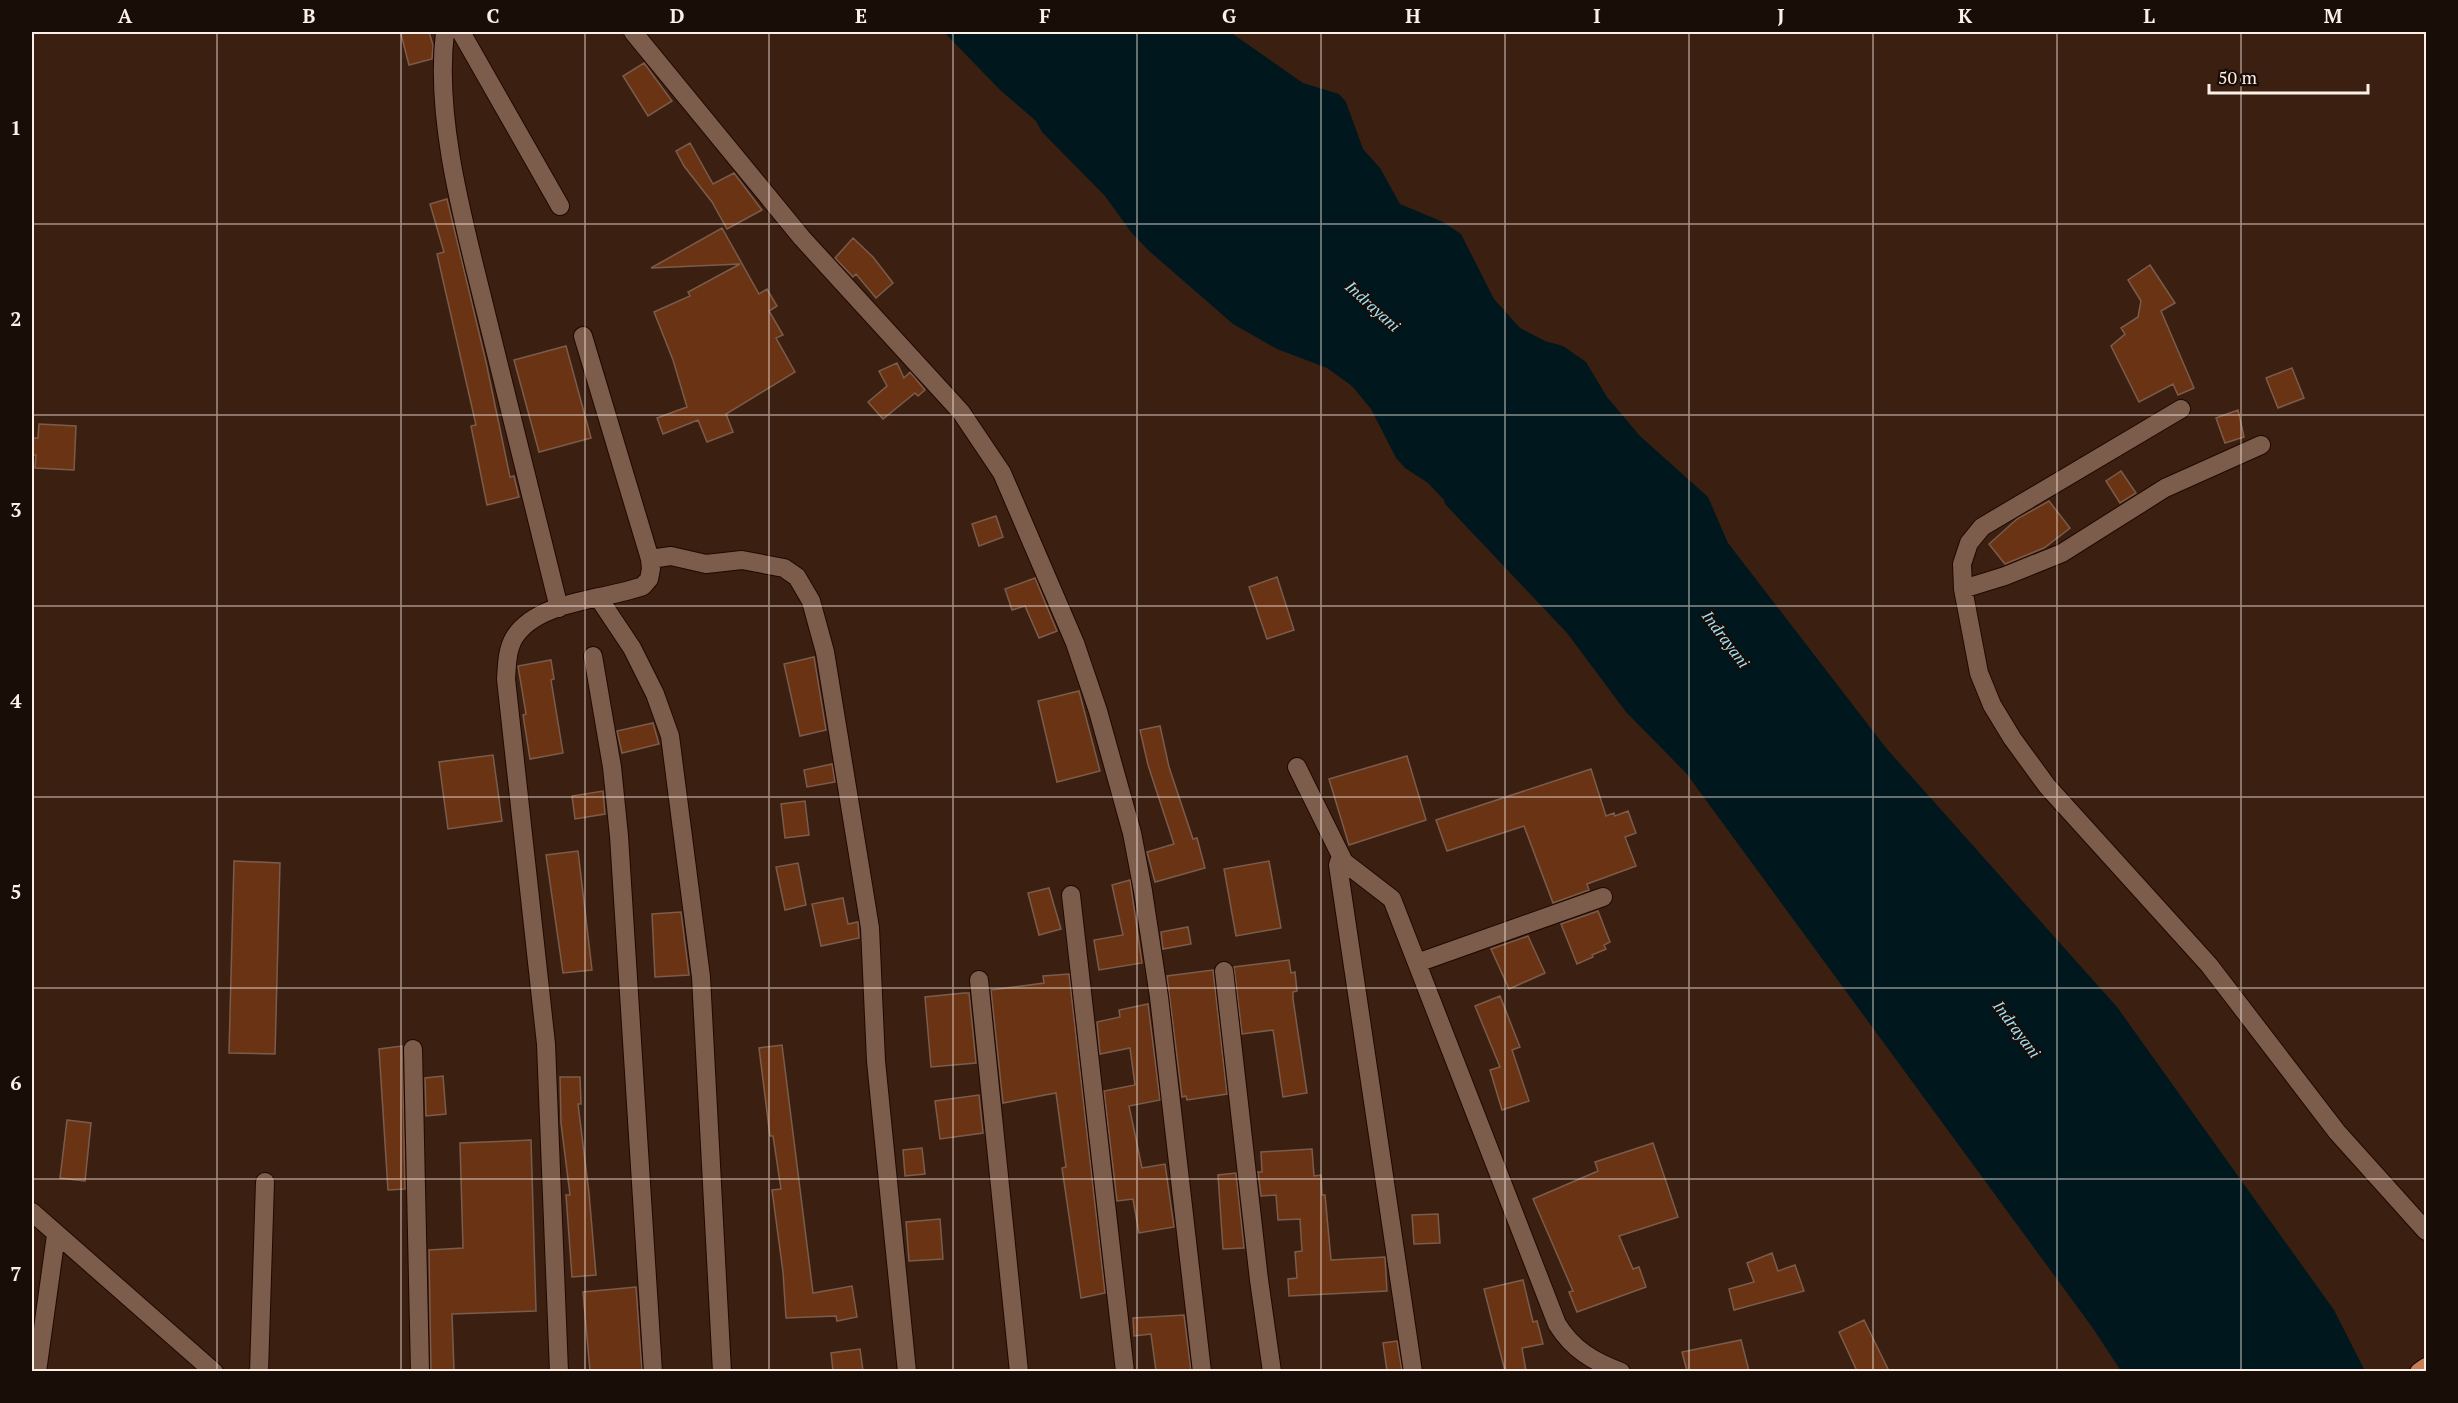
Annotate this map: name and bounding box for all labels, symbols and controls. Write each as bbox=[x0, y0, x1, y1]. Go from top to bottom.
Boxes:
text: A bbox=[118, 2, 133, 29]
text: B bbox=[303, 2, 316, 29]
text: C bbox=[486, 2, 500, 29]
text: D bbox=[670, 2, 684, 29]
text: E bbox=[855, 2, 867, 29]
text: F bbox=[1039, 2, 1051, 29]
text: G bbox=[1222, 2, 1236, 29]
text: H bbox=[1405, 2, 1421, 29]
text: I bbox=[1593, 2, 1601, 29]
text: J bbox=[1777, 2, 1785, 29]
text: K bbox=[1958, 2, 1973, 29]
text: L bbox=[2143, 2, 2155, 29]
text: M bbox=[2324, 2, 2343, 29]
scale bar bbox=[2209, 57, 2368, 95]
text: 50 m bbox=[2218, 65, 2258, 89]
text: 1 bbox=[10, 114, 22, 141]
water label: Indrayani bbox=[1340, 275, 1406, 337]
text: 2 bbox=[10, 305, 22, 332]
text: 3 bbox=[10, 496, 22, 523]
water label: Indrayani bbox=[1697, 605, 1755, 673]
text: 4 bbox=[10, 687, 22, 714]
text: 5 bbox=[10, 878, 22, 905]
water label: Indrayani bbox=[1988, 995, 2046, 1063]
text: 6 bbox=[10, 1069, 22, 1096]
text: 7 bbox=[10, 1260, 22, 1287]

